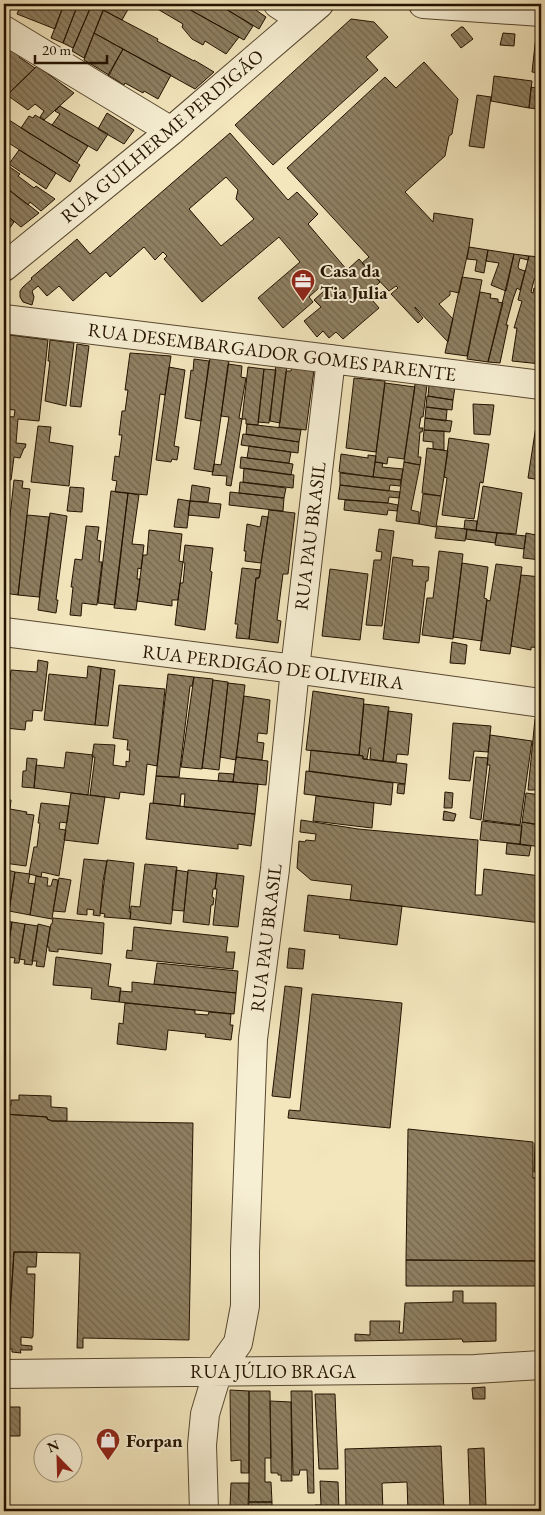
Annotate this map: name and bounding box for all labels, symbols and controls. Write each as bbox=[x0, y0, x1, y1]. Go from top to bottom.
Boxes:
scale bar bbox=[35, 32, 108, 64]
text: 20 m bbox=[42, 40, 71, 59]
street label: RUA GUILHERME PERDIGÃO bbox=[55, 44, 269, 228]
place label: Casa da Tia Julia bbox=[320, 258, 388, 305]
office icon: Casa da Tia Julia bbox=[290, 268, 316, 302]
street label: RUA DESEMBARGADOR GOMES PARENTE bbox=[86, 317, 458, 387]
street label: RUA PAU BRASIL bbox=[288, 460, 332, 612]
street label: RUA PERDIGÃO DE OLIVEIRA bbox=[141, 639, 406, 696]
street label: RUA PAU BRASIL bbox=[244, 862, 288, 1014]
street label: RUA JÚLIO BRAGA bbox=[190, 1359, 357, 1384]
shop icon: Forpan bbox=[95, 1427, 121, 1461]
place label: Forpan bbox=[126, 1428, 183, 1453]
north arrow bbox=[32, 1432, 82, 1482]
text: N bbox=[44, 1435, 62, 1457]

